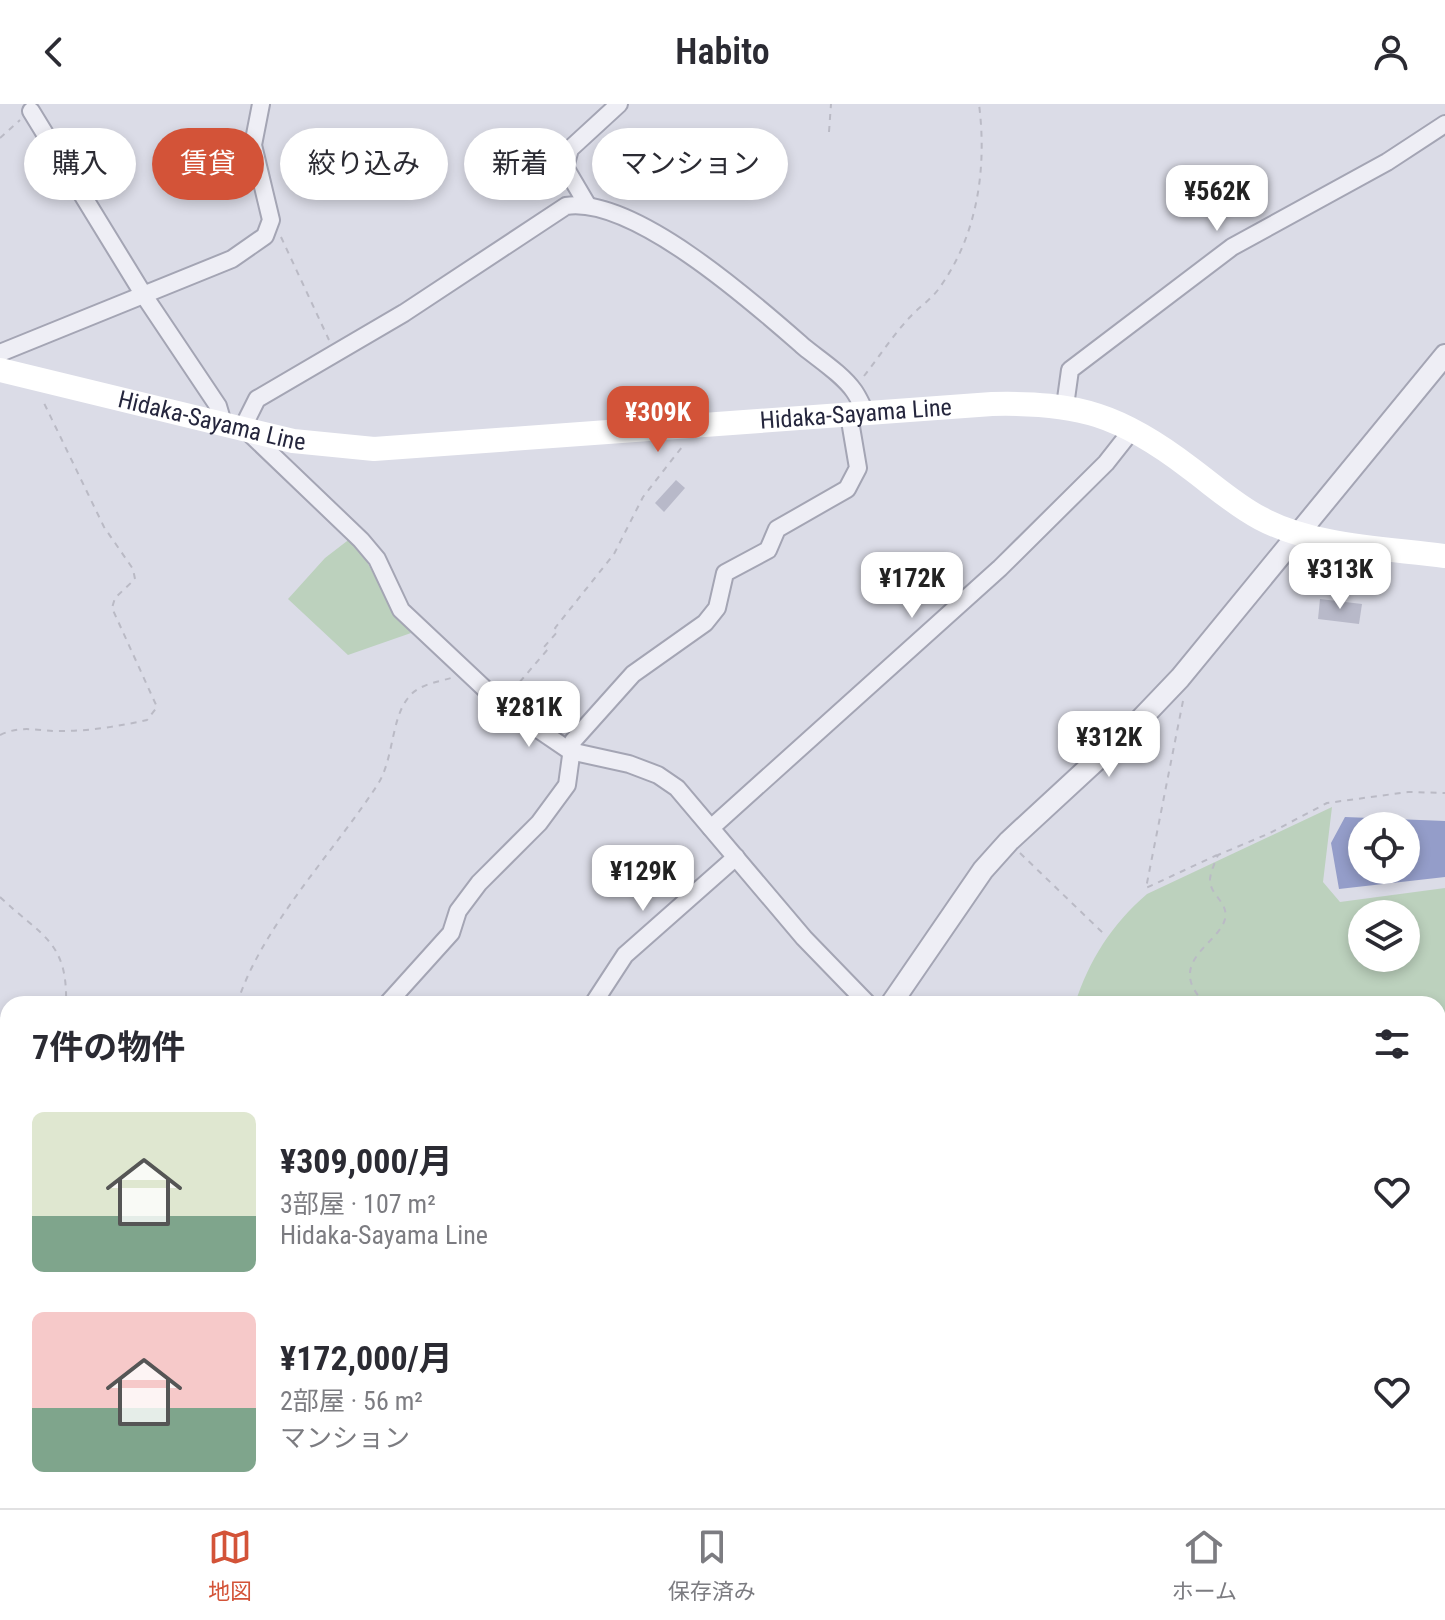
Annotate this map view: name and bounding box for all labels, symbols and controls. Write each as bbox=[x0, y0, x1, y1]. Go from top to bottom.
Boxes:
icon: back bbox=[32, 30, 76, 74]
icon: person bbox=[1369, 30, 1413, 74]
text: Habito bbox=[675, 31, 770, 73]
chip: 購入 bbox=[24, 128, 136, 200]
chip: 賃貸 bbox=[152, 128, 264, 200]
chip: 絞り込み bbox=[280, 128, 448, 200]
chip: 新着 bbox=[464, 128, 576, 200]
chip: マンション bbox=[592, 128, 788, 200]
pin: ¥562K bbox=[1161, 165, 1273, 233]
text: ¥562K bbox=[1184, 176, 1250, 206]
street label: Hidaka-Sayama Line bbox=[115, 385, 307, 456]
pin: ¥309K bbox=[602, 386, 714, 454]
street label: Hidaka-Sayama Line bbox=[759, 393, 953, 435]
text: ¥309K bbox=[625, 397, 691, 427]
pin: ¥313K bbox=[1284, 543, 1396, 611]
pin: ¥172K bbox=[856, 552, 968, 620]
text: ¥313K bbox=[1307, 554, 1373, 584]
text: ¥172K bbox=[879, 563, 945, 593]
pin: ¥281K bbox=[473, 681, 585, 749]
text: ¥281K bbox=[496, 692, 562, 722]
pin: ¥312K bbox=[1053, 711, 1165, 779]
text: ¥312K bbox=[1076, 722, 1142, 752]
map controls bbox=[1348, 812, 1420, 972]
button: locate bbox=[1348, 812, 1420, 884]
pin: ¥129K bbox=[587, 845, 699, 913]
text: ¥129K bbox=[610, 856, 676, 886]
button: layers bbox=[1348, 900, 1420, 972]
icon: filters bbox=[1370, 1022, 1414, 1066]
text: 7件の物件 bbox=[32, 1027, 185, 1067]
text: ¥309,000/月 bbox=[280, 1141, 453, 1181]
icon: home bbox=[96, 1144, 192, 1240]
icon: heart bbox=[1370, 1170, 1414, 1214]
text: 3部屋 · 107 m² bbox=[280, 1189, 436, 1219]
text: Hidaka-Sayama Line bbox=[280, 1220, 488, 1250]
text: ¥172,000/月 bbox=[280, 1338, 453, 1378]
icon: home bbox=[96, 1344, 192, 1440]
icon: heart bbox=[1370, 1370, 1414, 1414]
text: 2部屋 · 56 m² bbox=[280, 1386, 423, 1416]
text: マンション bbox=[280, 1423, 410, 1453]
tab: 地図 bbox=[208, 1525, 252, 1605]
tab: 保存済み bbox=[668, 1525, 756, 1605]
tab: ホーム bbox=[1172, 1525, 1237, 1605]

